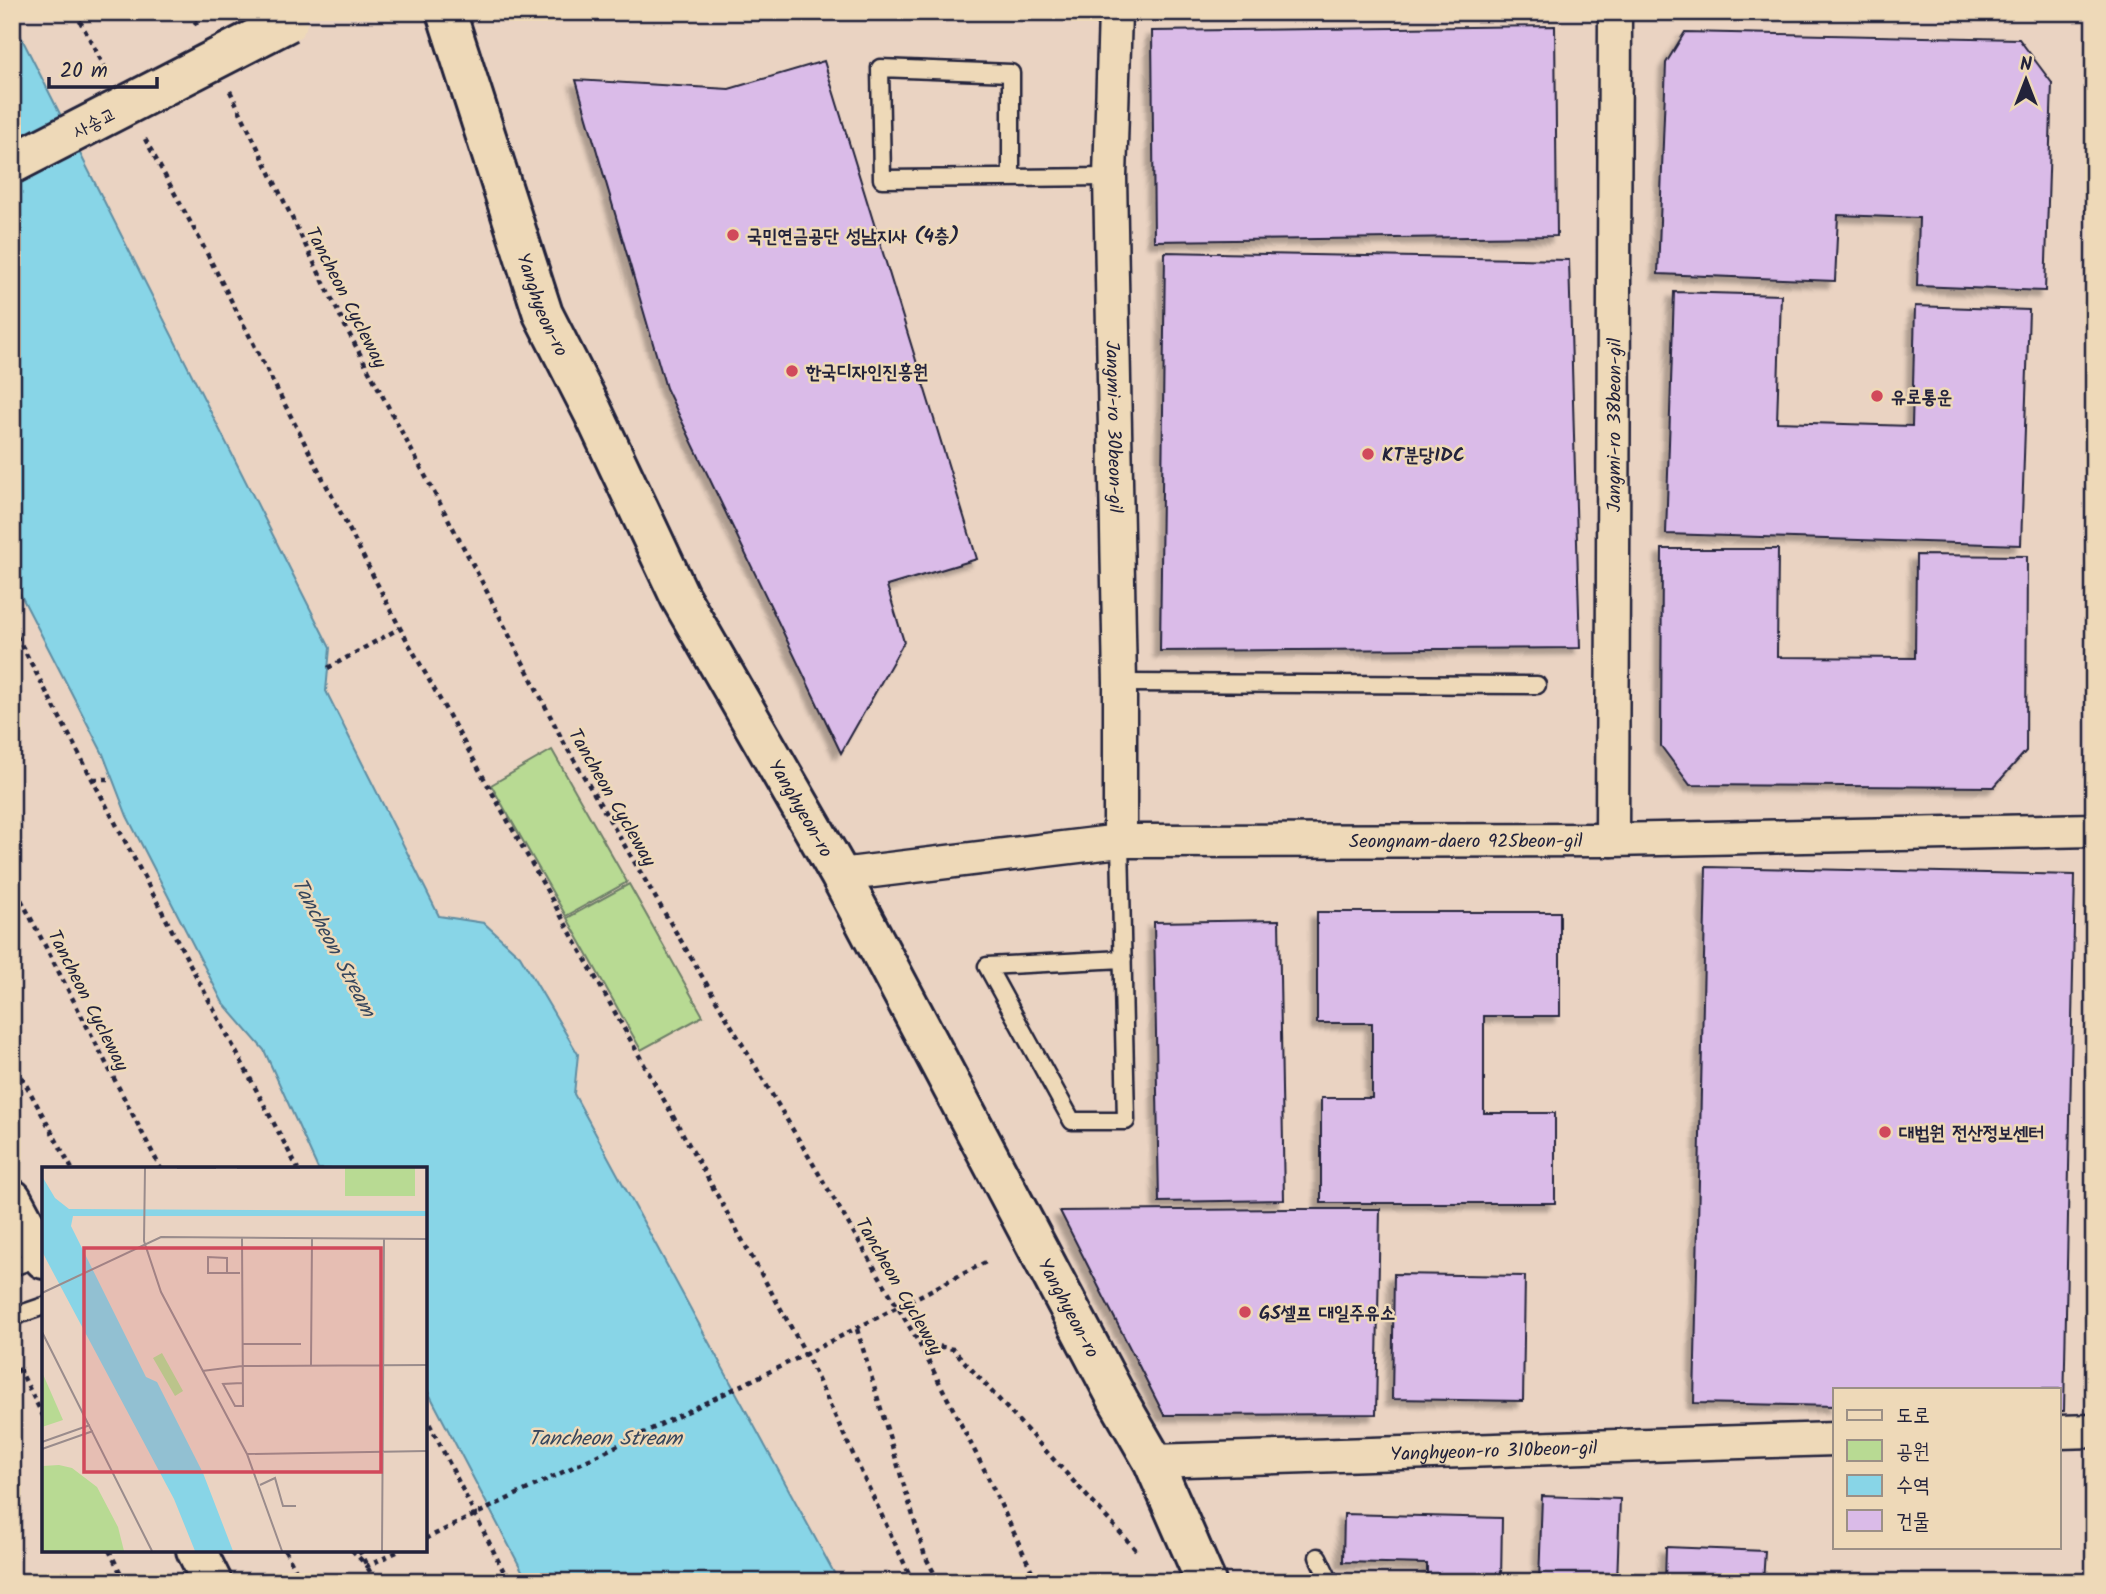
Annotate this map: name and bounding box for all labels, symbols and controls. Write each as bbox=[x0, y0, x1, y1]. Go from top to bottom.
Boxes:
scale bar bbox=[49, 46, 158, 90]
north arrow bbox=[1990, 46, 2060, 116]
text: N bbox=[2020, 50, 2032, 80]
text: 20 m bbox=[60, 55, 108, 88]
street label: 사송교 bbox=[68, 100, 122, 148]
street label: Tancheon Cycleway bbox=[297, 222, 394, 375]
place label: 국민연금공단 성남지사 (4층) bbox=[747, 222, 959, 252]
marker: 국민연금공단 성남지사 (4층) bbox=[725, 227, 741, 243]
street label: Yanghyeon-ro bbox=[507, 249, 575, 362]
street label: Jangmi-ro 38beon-gil bbox=[1600, 337, 1631, 512]
street label: Jangmi-ro 30beon-gil bbox=[1096, 340, 1130, 514]
place label: 한국디자인진흥원 bbox=[805, 358, 928, 388]
marker: 한국디자인진흥원 bbox=[784, 363, 800, 379]
place label: 유로통운 bbox=[1891, 383, 1952, 413]
marker: 유로통운 bbox=[1869, 388, 1885, 404]
place label: KT분당IDC bbox=[1382, 441, 1465, 471]
marker: KT분당IDC bbox=[1360, 446, 1376, 462]
street label: Tancheon Cycleway bbox=[559, 723, 664, 874]
street label: Yanghyeon-ro bbox=[759, 754, 840, 864]
street label: Seongnam-daero 925beon-gil bbox=[1349, 827, 1583, 858]
water label: Tancheon Stream bbox=[282, 872, 384, 1025]
street label: Tancheon Cycleway bbox=[39, 925, 136, 1078]
place label: 대법원 전산정보센터 bbox=[1899, 1119, 2044, 1149]
marker: 대법원 전산정보센터 bbox=[1877, 1124, 1893, 1140]
inset map bbox=[42, 1167, 427, 1552]
street label: Tancheon Cycleway bbox=[846, 1212, 951, 1363]
street label: Yanghyeon-ro bbox=[1029, 1253, 1106, 1364]
place label: GS셀프 대일주유소 bbox=[1259, 1299, 1395, 1329]
marker: GS셀프 대일주유소 bbox=[1237, 1304, 1253, 1320]
legend bbox=[1833, 1388, 2060, 1548]
text: 도로 bbox=[1896, 1400, 1930, 1433]
water label: Tancheon Stream bbox=[528, 1423, 684, 1456]
street label: Yanghyeon-ro 310beon-gil bbox=[1390, 1434, 1598, 1470]
text: 공원 bbox=[1896, 1436, 1930, 1469]
text: 수역 bbox=[1896, 1470, 1930, 1503]
text: 건물 bbox=[1896, 1506, 1930, 1539]

